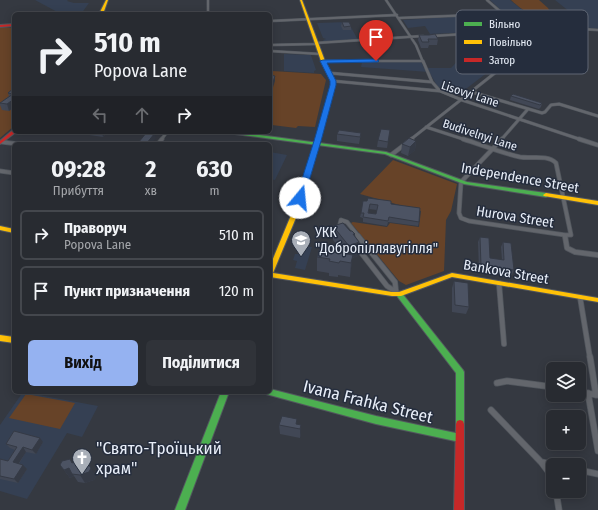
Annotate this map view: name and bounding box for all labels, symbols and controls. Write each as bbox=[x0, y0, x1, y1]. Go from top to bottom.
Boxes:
legend bbox=[456, 10, 588, 74]
text: Вільно bbox=[489, 18, 520, 31]
pin bbox=[359, 20, 393, 61]
text: 510 m bbox=[94, 26, 161, 59]
icon: arrive bbox=[365, 26, 387, 48]
icon: right bbox=[28, 28, 80, 80]
text: Повільно bbox=[489, 36, 532, 49]
text: Затор bbox=[489, 54, 515, 67]
text: Popova Lane bbox=[94, 60, 187, 82]
street label: Lisovyi Lane bbox=[439, 78, 501, 110]
icon: left bbox=[89, 104, 111, 126]
icon: ahead bbox=[131, 104, 153, 126]
icon: right bbox=[173, 104, 195, 126]
street label: Budivelnyi Lane bbox=[441, 116, 519, 154]
text: 09:28 bbox=[51, 155, 106, 183]
text: 2 bbox=[145, 155, 156, 183]
text: 630 bbox=[196, 155, 233, 183]
street label: Independence Street bbox=[460, 159, 581, 197]
position arrow bbox=[279, 177, 321, 219]
text: Прибуття bbox=[53, 183, 104, 198]
text: хв bbox=[145, 183, 157, 198]
text: m bbox=[209, 183, 219, 198]
street label: Hurova Street bbox=[475, 202, 555, 232]
text: Праворуч bbox=[64, 219, 127, 237]
icon: right bbox=[30, 224, 52, 246]
place label: УКК "Добропіллявугілля" bbox=[314, 224, 438, 257]
text: 510 m bbox=[219, 226, 254, 244]
school or university icon: УКК "Добропіллявугілля" bbox=[290, 229, 312, 257]
text: Popova Lane bbox=[64, 237, 131, 252]
street label: Bankova Street bbox=[462, 256, 550, 288]
icon: arrive bbox=[30, 280, 52, 302]
text: Пункт призначення bbox=[64, 282, 190, 300]
text: 120 m bbox=[219, 282, 254, 300]
button: Вихід bbox=[28, 340, 138, 386]
button: Поділитися bbox=[146, 340, 256, 386]
map controls bbox=[546, 362, 586, 498]
button: layers bbox=[546, 362, 586, 402]
street label: Ivana Frahka Street bbox=[301, 376, 435, 428]
button: + bbox=[546, 410, 586, 450]
place label: "Свято-Троїцький храм" bbox=[96, 438, 222, 479]
church icon: "Свято-Троїцький храм" bbox=[71, 447, 93, 475]
button: − bbox=[546, 458, 586, 498]

